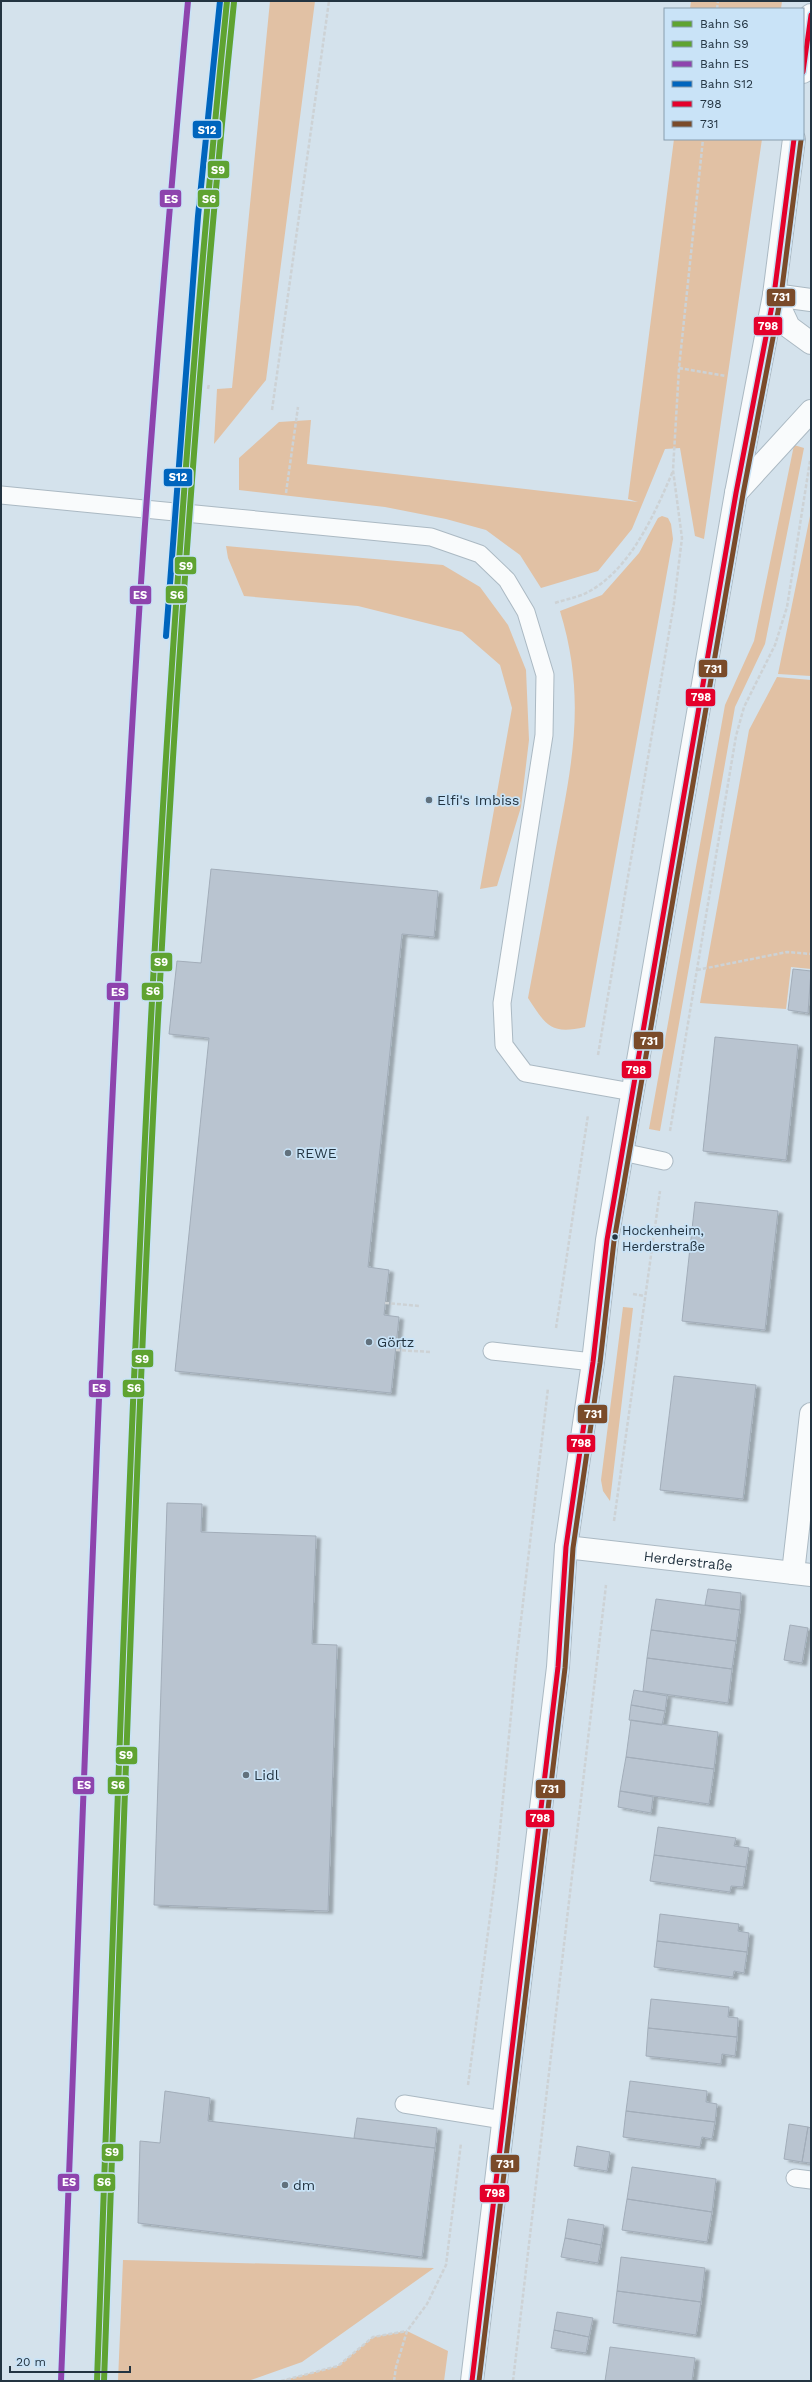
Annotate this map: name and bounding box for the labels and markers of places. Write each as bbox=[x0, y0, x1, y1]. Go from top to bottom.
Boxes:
place label: Elfi's Imbiss bbox=[437, 792, 519, 808]
marker: Elfi's Imbiss bbox=[424, 795, 434, 805]
place label: REWE bbox=[296, 1145, 337, 1161]
marker: REWE bbox=[283, 1148, 293, 1158]
place label: Hockenheim, Herderstraße bbox=[622, 1223, 705, 1254]
marker: Hockenheim, Herderstraße bbox=[610, 1232, 620, 1242]
place label: Görtz bbox=[377, 1334, 414, 1350]
marker: Görtz bbox=[364, 1337, 374, 1347]
place label: Lidl bbox=[254, 1767, 280, 1783]
marker: Lidl bbox=[241, 1770, 251, 1780]
place label: dm bbox=[293, 2177, 315, 2193]
marker: dm bbox=[280, 2180, 290, 2190]

